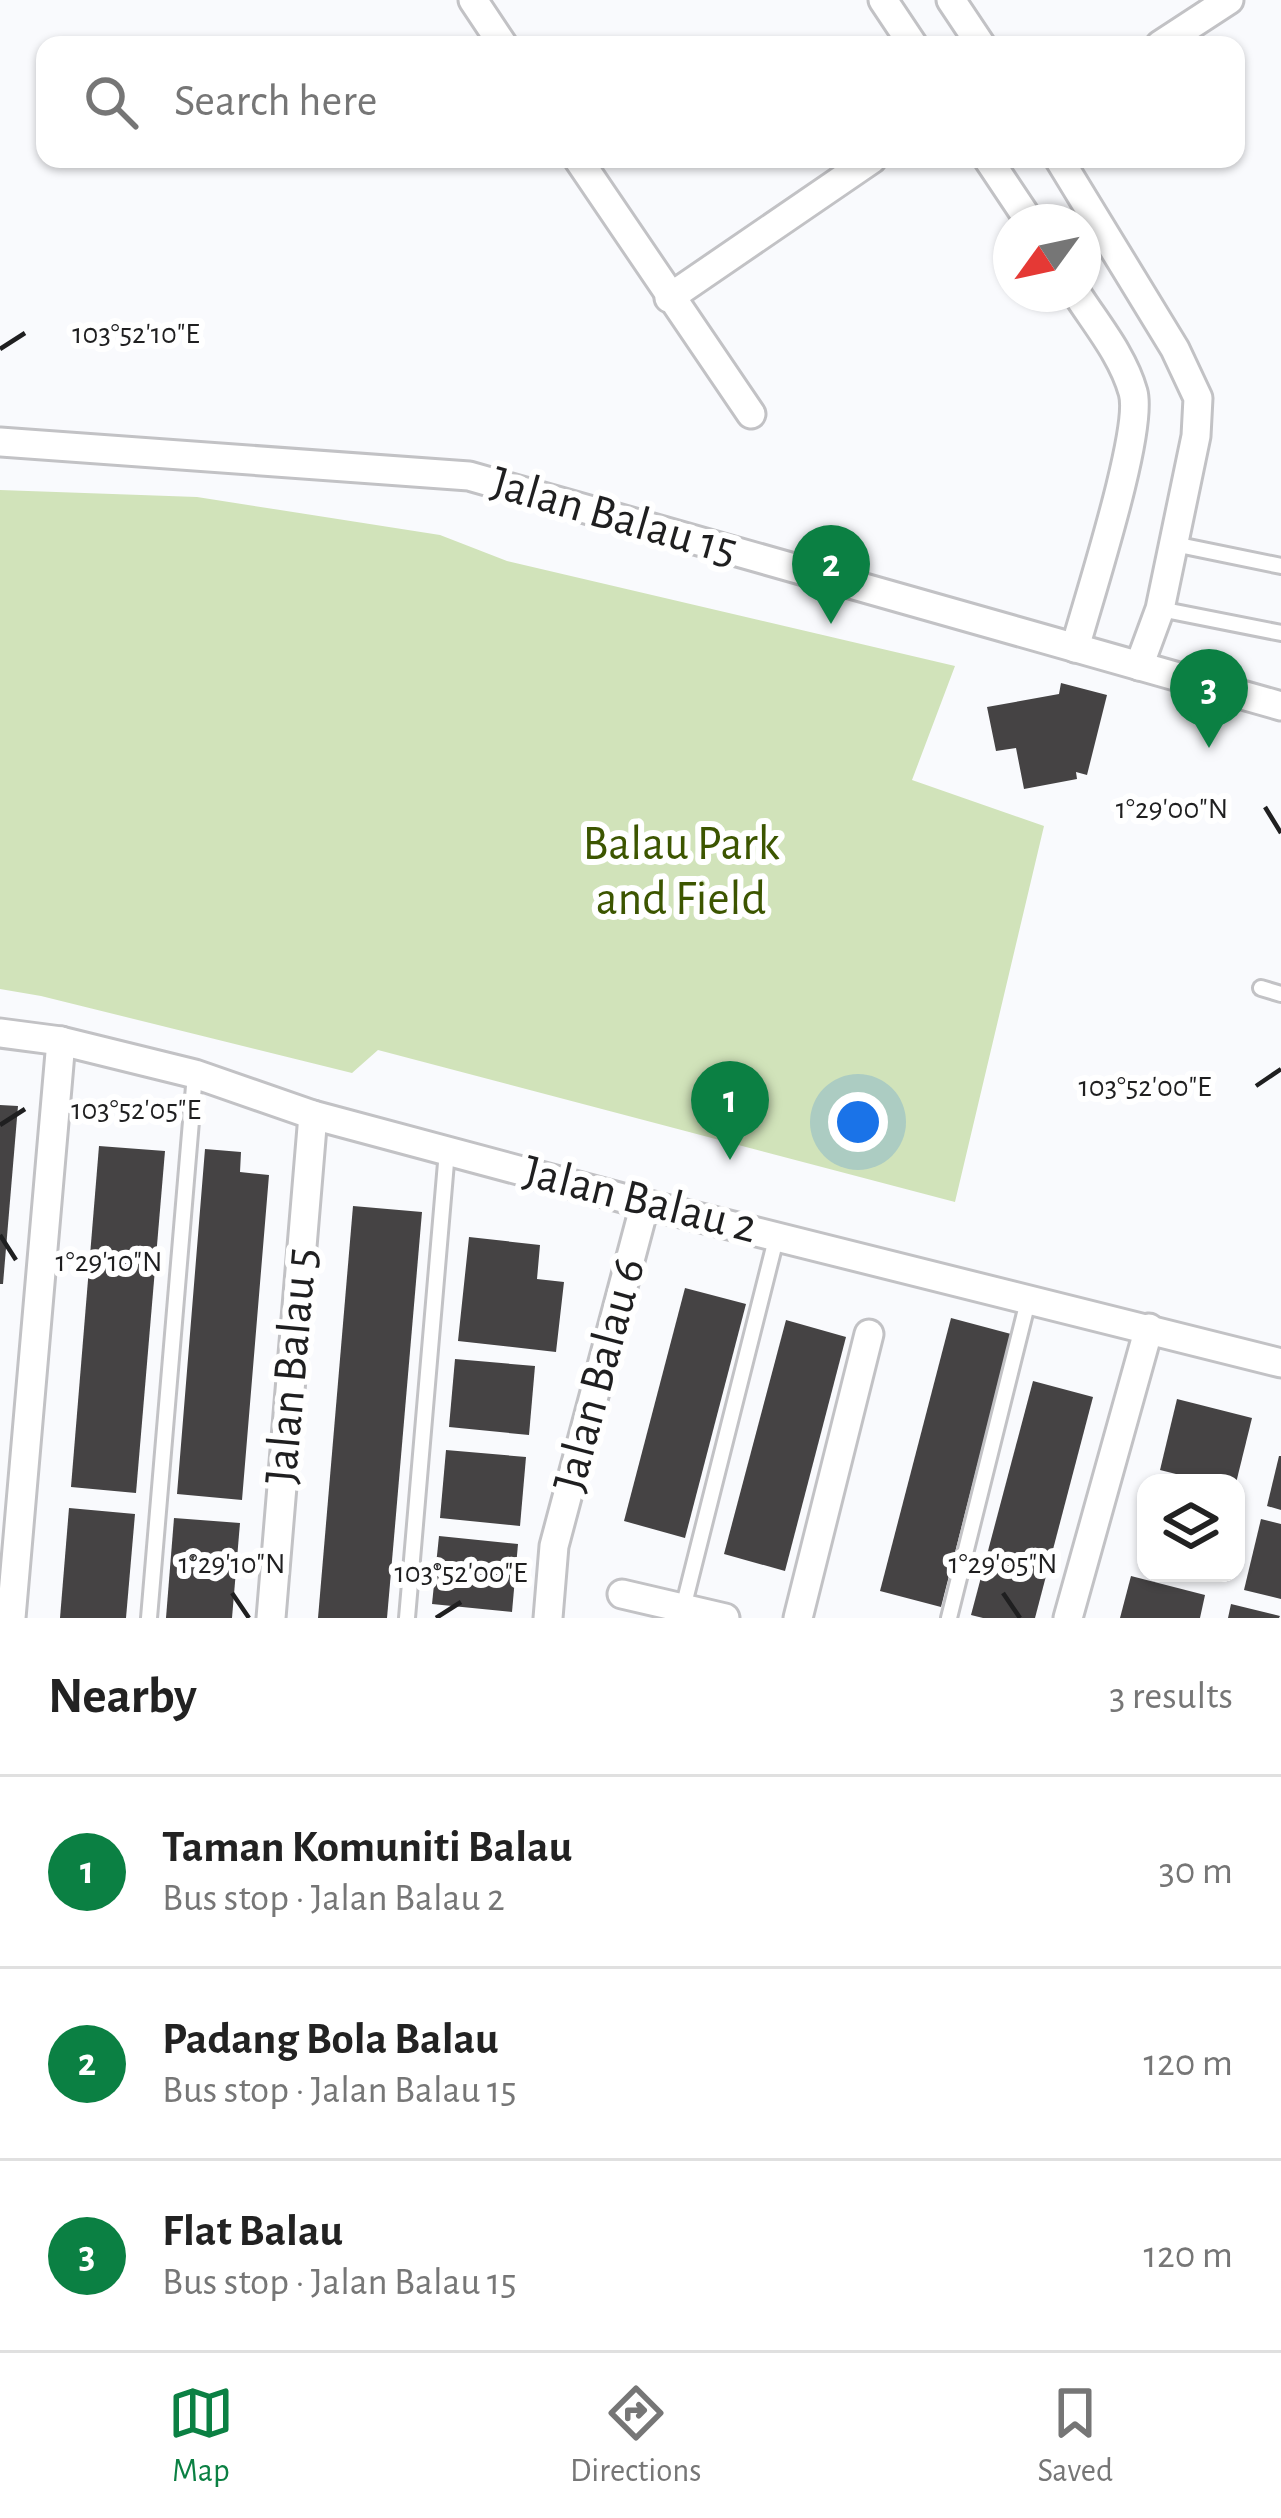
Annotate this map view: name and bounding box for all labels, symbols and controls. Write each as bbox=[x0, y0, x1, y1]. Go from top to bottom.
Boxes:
search box bbox=[36, 36, 1245, 168]
icon: search bbox=[78, 69, 144, 135]
text: Search here bbox=[174, 79, 377, 124]
north arrow bbox=[993, 204, 1101, 312]
text: 103°52'10"E bbox=[72, 319, 200, 349]
street label: Jalan Balau 15 bbox=[486, 459, 742, 575]
pin: 2 bbox=[792, 525, 870, 624]
pin: 3 bbox=[1170, 649, 1248, 748]
text: 1°29'00"N bbox=[1116, 794, 1228, 824]
park label: Balau Park and Field bbox=[582, 821, 780, 924]
pin: 1 bbox=[691, 1061, 769, 1160]
text: 103°52'00"E bbox=[1078, 1072, 1212, 1102]
your location bbox=[828, 1092, 888, 1152]
text: 103°52'05"E bbox=[71, 1095, 201, 1125]
street label: Jalan Balau 2 bbox=[518, 1148, 762, 1252]
street label: Jalan Balau 5 bbox=[258, 1246, 326, 1486]
text: 1°29'10"N bbox=[56, 1247, 162, 1277]
street label: Jalan Balau 6 bbox=[546, 1253, 654, 1497]
map controls bbox=[1137, 1474, 1245, 1582]
button: layers bbox=[1137, 1474, 1245, 1582]
text: 1°29'10"N bbox=[179, 1549, 285, 1579]
text: 1°29'05"N bbox=[948, 1549, 1058, 1579]
text: 103°52'00"E bbox=[394, 1558, 528, 1588]
text: Nearby bbox=[48, 1671, 197, 1722]
text: 3 results bbox=[1109, 1677, 1233, 1716]
text: Taman Komuniti Balau bbox=[162, 1825, 572, 1870]
text: 1 bbox=[80, 1852, 94, 1891]
text: 30 m bbox=[1159, 1852, 1233, 1891]
text: Bus stop · Jalan Balau 2 bbox=[162, 1879, 505, 1918]
text: Padang Bola Balau bbox=[162, 2017, 499, 2062]
text: 2 bbox=[78, 2044, 96, 2083]
text: 120 m bbox=[1144, 2044, 1233, 2083]
text: Bus stop · Jalan Balau 15 bbox=[162, 2071, 517, 2110]
text: Flat Balau bbox=[162, 2209, 343, 2254]
text: 3 bbox=[79, 2236, 95, 2275]
text: 120 m bbox=[1144, 2236, 1233, 2275]
text: Bus stop · Jalan Balau 15 bbox=[162, 2263, 517, 2302]
tab: Map bbox=[168, 2380, 234, 2492]
tab: Directions bbox=[570, 2380, 701, 2492]
tab: Saved bbox=[1037, 2380, 1113, 2492]

